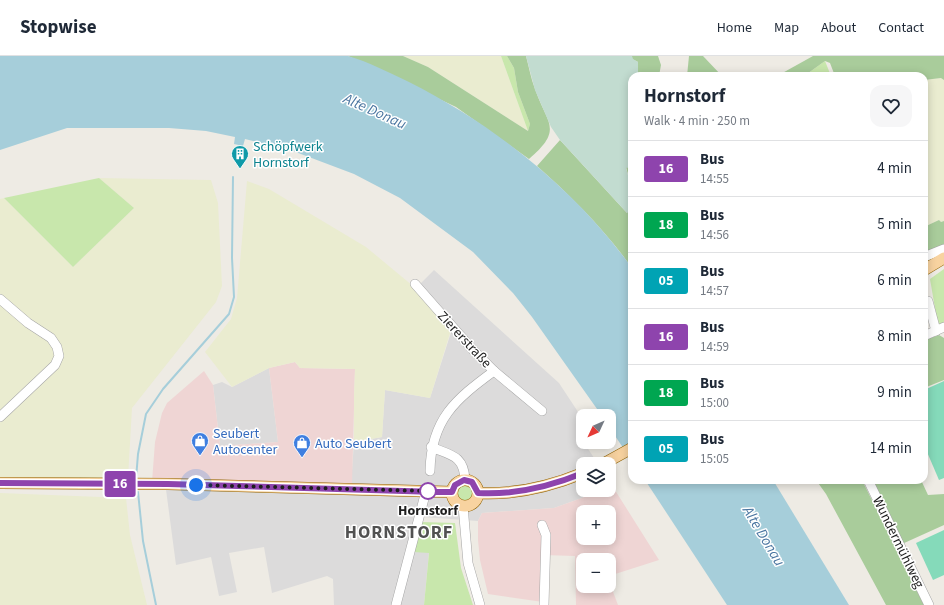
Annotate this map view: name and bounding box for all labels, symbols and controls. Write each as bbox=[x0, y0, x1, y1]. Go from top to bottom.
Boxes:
text: Stopwise bbox=[20, 14, 96, 41]
text: Home bbox=[717, 18, 752, 38]
text: Map bbox=[774, 18, 799, 38]
text: About bbox=[821, 18, 856, 38]
text: Contact bbox=[878, 18, 924, 38]
text: Hornstorf bbox=[644, 83, 725, 110]
button: heart bbox=[870, 85, 912, 127]
water label: Alte Donau bbox=[339, 88, 410, 135]
text: Walk · 4 min · 250 m bbox=[644, 112, 750, 130]
place label: Schöpfwerk Hornstorf bbox=[253, 137, 323, 173]
building icon: Schöpfwerk Hornstorf bbox=[230, 144, 250, 169]
text: Bus bbox=[700, 149, 724, 170]
text: 4 min bbox=[877, 158, 912, 179]
text: 16 bbox=[659, 159, 673, 179]
text: 14:55 bbox=[700, 170, 729, 188]
text: Bus bbox=[700, 205, 724, 226]
text: 5 min bbox=[877, 214, 912, 235]
text: 18 bbox=[659, 215, 673, 235]
text: 14:56 bbox=[700, 226, 729, 244]
text: Bus bbox=[700, 261, 724, 282]
text: 6 min bbox=[877, 270, 912, 291]
text: 05 bbox=[659, 271, 673, 291]
text: 14:57 bbox=[700, 282, 729, 300]
street label: Ziererstraße bbox=[433, 307, 496, 373]
text: Bus bbox=[700, 317, 724, 338]
text: 8 min bbox=[877, 326, 912, 347]
text: 16 bbox=[659, 327, 673, 347]
text: 14:59 bbox=[700, 338, 729, 356]
text: Bus bbox=[700, 373, 724, 394]
text: 9 min bbox=[877, 382, 912, 403]
text: 18 bbox=[659, 383, 673, 403]
text: 15:00 bbox=[700, 394, 729, 412]
north arrow bbox=[576, 409, 616, 449]
map controls bbox=[576, 409, 616, 593]
place label: Seubert Autocenter bbox=[213, 424, 277, 460]
text: Bus bbox=[700, 429, 724, 450]
shop icon: Seubert Autocenter bbox=[190, 431, 210, 456]
shop icon: Auto Seubert bbox=[292, 433, 312, 458]
place label: Auto Seubert bbox=[315, 434, 392, 454]
text: 14 min bbox=[870, 438, 912, 459]
text: 05 bbox=[659, 439, 673, 459]
text: 15:05 bbox=[700, 450, 729, 468]
button: layers bbox=[576, 457, 616, 497]
line badge: 16 bbox=[102, 471, 138, 497]
text: 16 bbox=[113, 474, 127, 494]
your location bbox=[186, 475, 206, 495]
marker: Hornstorf bbox=[419, 482, 437, 500]
street label: Wundermühlweg bbox=[867, 493, 929, 592]
place label: Hornstorf bbox=[398, 501, 459, 521]
water label: Alte Donau bbox=[737, 501, 790, 570]
button: + bbox=[576, 505, 616, 545]
district label: HORNSTORF bbox=[345, 520, 453, 545]
button: − bbox=[576, 553, 616, 593]

